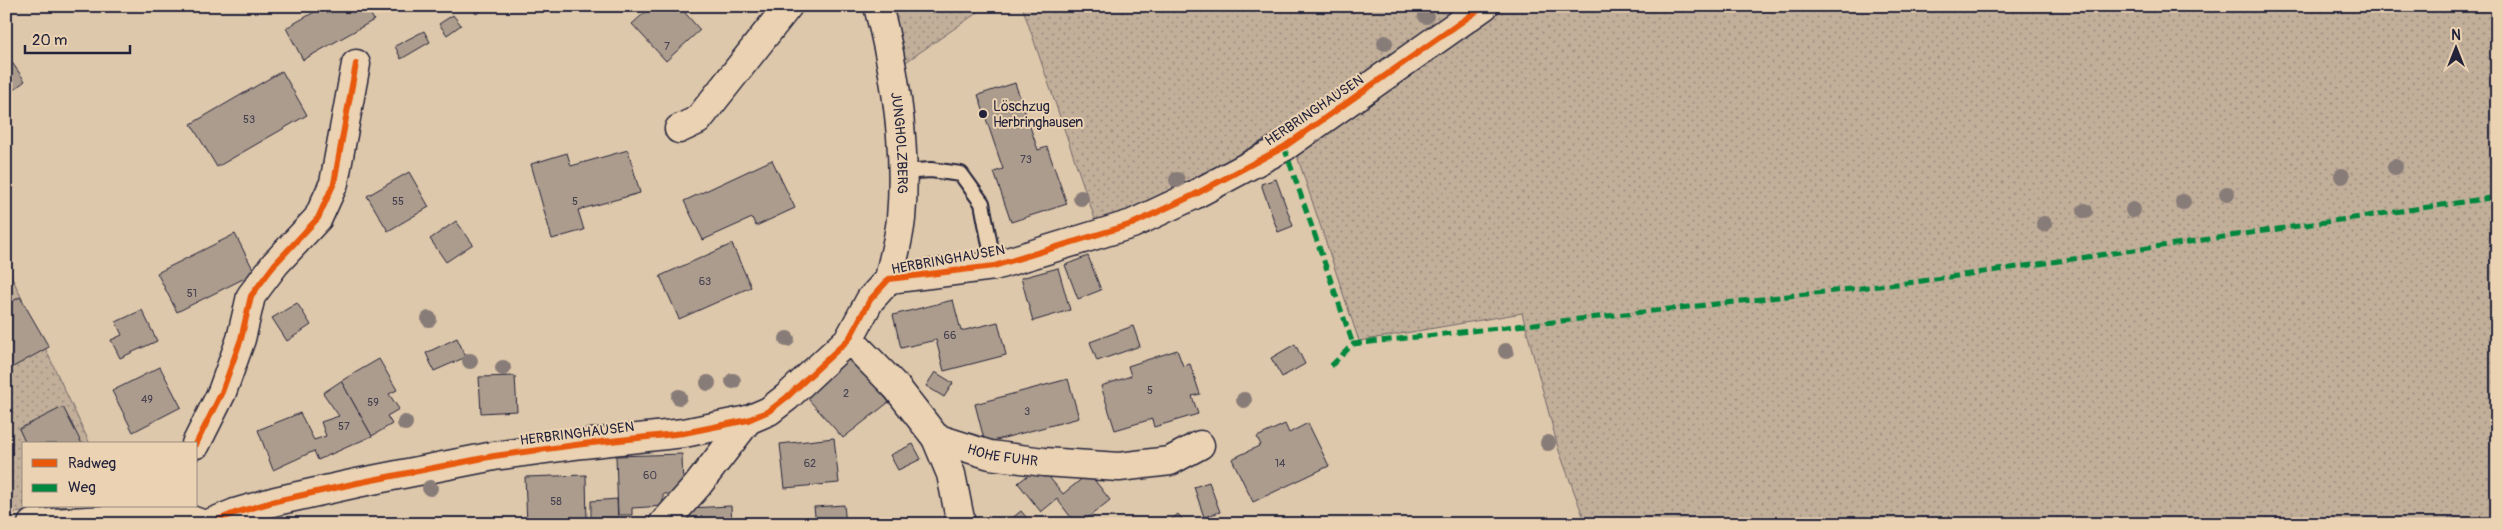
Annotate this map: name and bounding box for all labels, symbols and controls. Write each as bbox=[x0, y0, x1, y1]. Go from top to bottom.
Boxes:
scale bar bbox=[25, 22, 130, 54]
north arrow bbox=[2430, 22, 2480, 72]
text: N bbox=[2451, 27, 2461, 44]
text: 20 m bbox=[32, 31, 67, 50]
house number: 7 bbox=[664, 40, 670, 53]
street label: HERBRINGHAUSEN bbox=[1262, 71, 1367, 150]
street label: JUNGHOLZBERG bbox=[887, 91, 911, 194]
place label: Löschzug Herbringhausen bbox=[993, 98, 1083, 131]
marker: Löschzug Herbringhausen bbox=[977, 108, 989, 120]
house number: 53 bbox=[243, 113, 255, 126]
house number: 73 bbox=[1020, 153, 1032, 166]
house number: 55 bbox=[392, 195, 404, 208]
house number: 5 bbox=[572, 195, 578, 208]
street label: HERBRINGHAUSEN bbox=[890, 241, 1006, 278]
house number: 63 bbox=[699, 275, 711, 288]
house number: 51 bbox=[187, 287, 197, 300]
house number: 66 bbox=[944, 329, 956, 342]
house number: 5 bbox=[1147, 384, 1153, 397]
house number: 2 bbox=[843, 387, 849, 400]
house number: 49 bbox=[141, 393, 153, 406]
house number: 59 bbox=[367, 396, 379, 409]
house number: 3 bbox=[1024, 405, 1030, 418]
street label: HERBRINGHAUSEN bbox=[519, 418, 635, 449]
house number: 57 bbox=[338, 420, 350, 433]
street label: HOHE FUHR bbox=[965, 440, 1039, 470]
legend bbox=[22, 442, 198, 508]
text: Radweg bbox=[68, 454, 116, 473]
house number: 62 bbox=[804, 457, 816, 470]
house number: 14 bbox=[1275, 457, 1286, 470]
house number: 60 bbox=[643, 469, 657, 482]
text: Weg bbox=[68, 478, 96, 497]
house number: 58 bbox=[550, 495, 562, 508]

